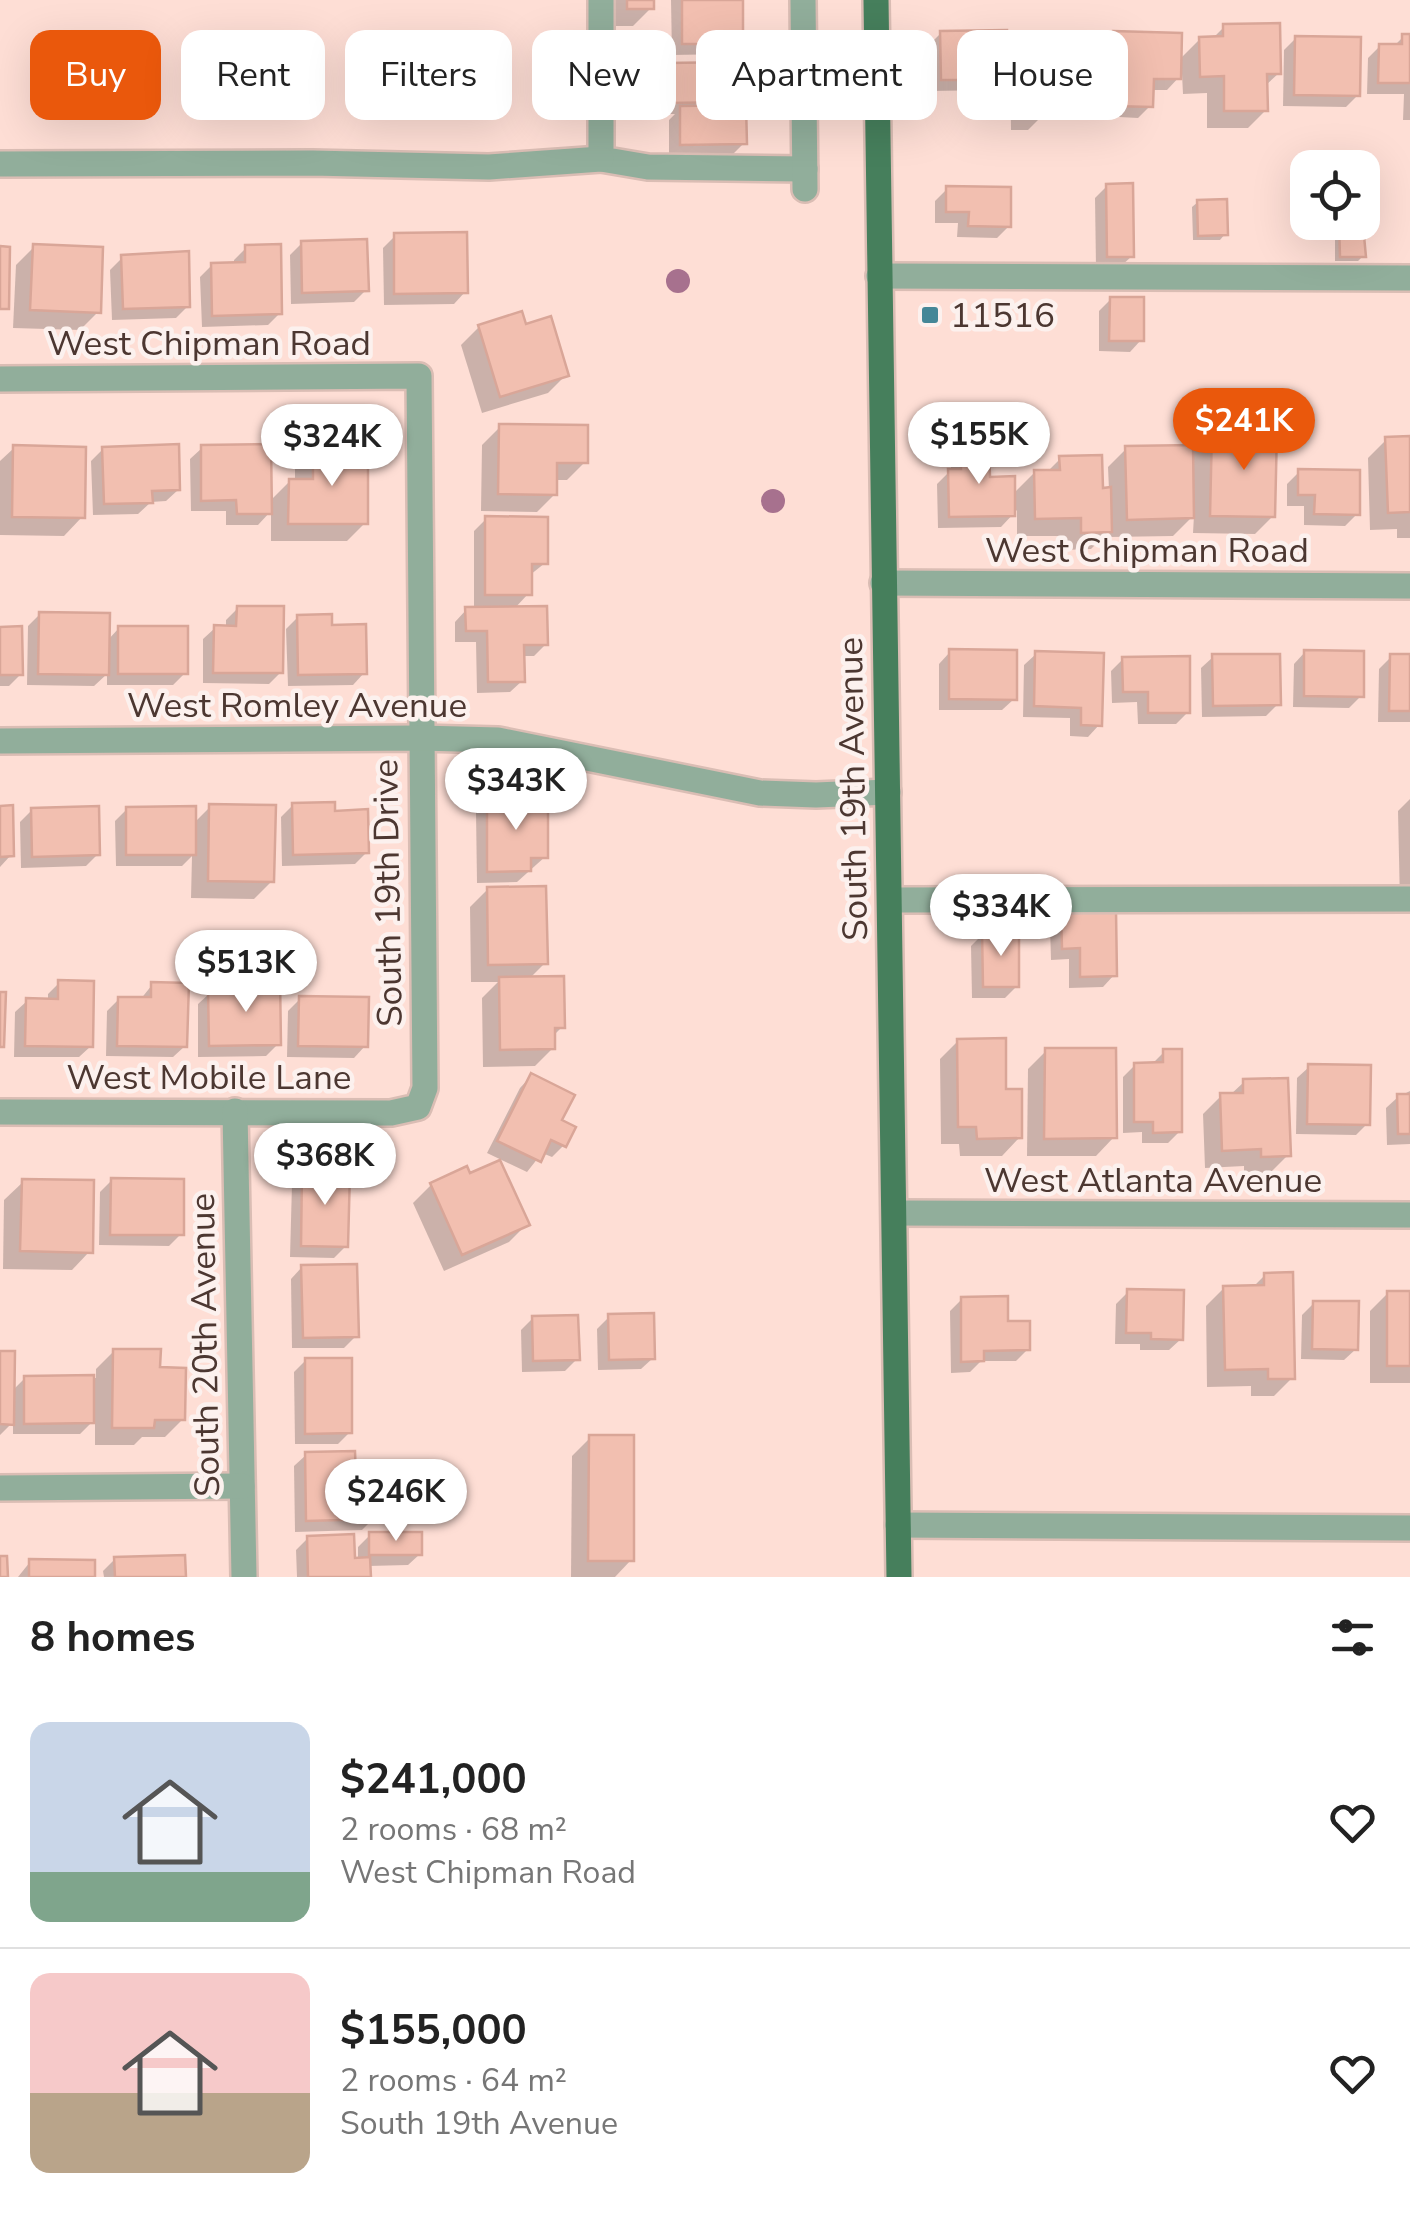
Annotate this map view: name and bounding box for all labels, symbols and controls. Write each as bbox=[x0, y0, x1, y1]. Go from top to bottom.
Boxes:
chip: Buy bbox=[30, 30, 161, 120]
chip: Rent bbox=[181, 30, 325, 120]
chip: Filters bbox=[345, 30, 512, 120]
chip: New bbox=[532, 30, 676, 120]
chip: Apartment bbox=[696, 30, 937, 120]
chip: House bbox=[957, 30, 1128, 120]
map controls bbox=[1290, 150, 1380, 240]
button: locate bbox=[1290, 150, 1380, 240]
place label: 11516 bbox=[950, 292, 1055, 339]
marker: 11516 bbox=[919, 304, 941, 326]
street label: West Chipman Road bbox=[47, 320, 371, 367]
pin: $241K bbox=[1174, 388, 1314, 473]
text: $241K bbox=[1195, 399, 1293, 442]
pin: $155K bbox=[909, 402, 1049, 487]
pin: $324K bbox=[262, 404, 402, 489]
text: $155K bbox=[930, 413, 1028, 456]
text: $324K bbox=[283, 415, 381, 458]
street label: West Chipman Road bbox=[985, 527, 1309, 574]
street label: South 19th Avenue bbox=[827, 637, 879, 941]
street label: West Romley Avenue bbox=[127, 682, 467, 729]
pin: $343K bbox=[446, 748, 586, 833]
street label: South 19th Drive bbox=[362, 759, 414, 1027]
text: $343K bbox=[467, 759, 565, 802]
pin: $334K bbox=[931, 874, 1071, 959]
text: $334K bbox=[952, 885, 1050, 928]
pin: $513K bbox=[176, 930, 316, 1015]
text: $513K bbox=[197, 941, 295, 984]
street label: West Mobile Lane bbox=[67, 1054, 351, 1101]
pin: $368K bbox=[255, 1123, 395, 1208]
text: $368K bbox=[276, 1134, 374, 1177]
street label: West Atlanta Avenue bbox=[984, 1157, 1322, 1204]
street label: South 20th Avenue bbox=[179, 1193, 231, 1497]
pin: $246K bbox=[326, 1459, 466, 1544]
text: $246K bbox=[347, 1470, 445, 1513]
text: 8 homes bbox=[30, 1609, 195, 1666]
icon: filters bbox=[1325, 1610, 1380, 1665]
text: $241,000 bbox=[340, 1751, 527, 1808]
icon: home bbox=[110, 1762, 230, 1882]
icon: heart bbox=[1325, 1795, 1380, 1850]
text: 2 rooms · 68 m² bbox=[340, 1808, 567, 1851]
text: West Chipman Road bbox=[340, 1851, 636, 1894]
text: $155,000 bbox=[340, 2002, 527, 2059]
icon: home bbox=[110, 2013, 230, 2133]
icon: heart bbox=[1325, 2046, 1380, 2101]
text: 2 rooms · 64 m² bbox=[340, 2059, 567, 2102]
text: South 19th Avenue bbox=[340, 2102, 618, 2145]

